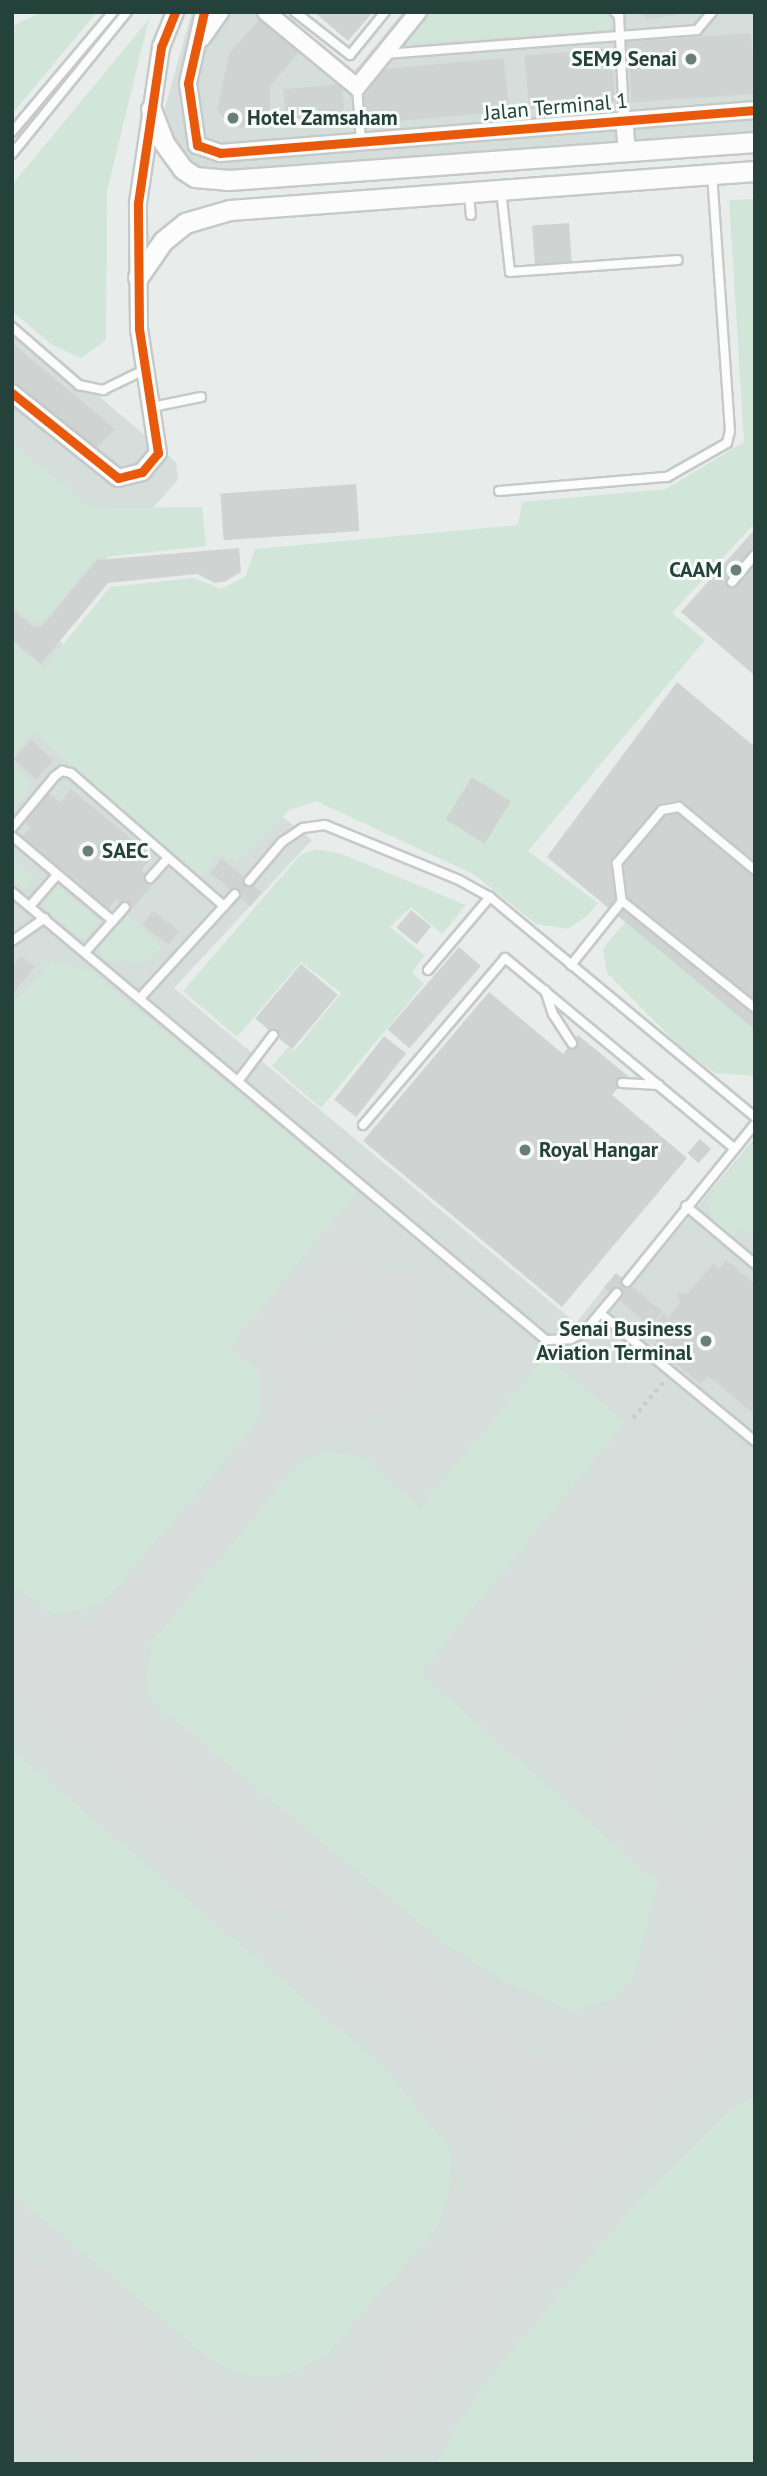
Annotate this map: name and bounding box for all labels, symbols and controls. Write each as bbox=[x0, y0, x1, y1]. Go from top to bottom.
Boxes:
place label: SEM9 Senai bbox=[572, 46, 677, 72]
marker: SEM9 Senai bbox=[683, 51, 699, 67]
street label: Jalan Terminal 1 bbox=[483, 88, 629, 126]
place label: Hotel Zamsaham bbox=[247, 105, 398, 131]
marker: Hotel Zamsaham bbox=[225, 110, 241, 126]
place label: CAAM bbox=[669, 557, 722, 583]
marker: CAAM bbox=[728, 562, 744, 578]
place label: SAEC bbox=[102, 838, 149, 864]
marker: SAEC bbox=[80, 843, 96, 859]
place label: Royal Hangar bbox=[539, 1137, 658, 1163]
marker: Royal Hangar bbox=[517, 1142, 533, 1158]
place label: Senai Business Aviation Terminal bbox=[535, 1316, 692, 1366]
marker: Senai Business Aviation Terminal bbox=[698, 1333, 714, 1349]

